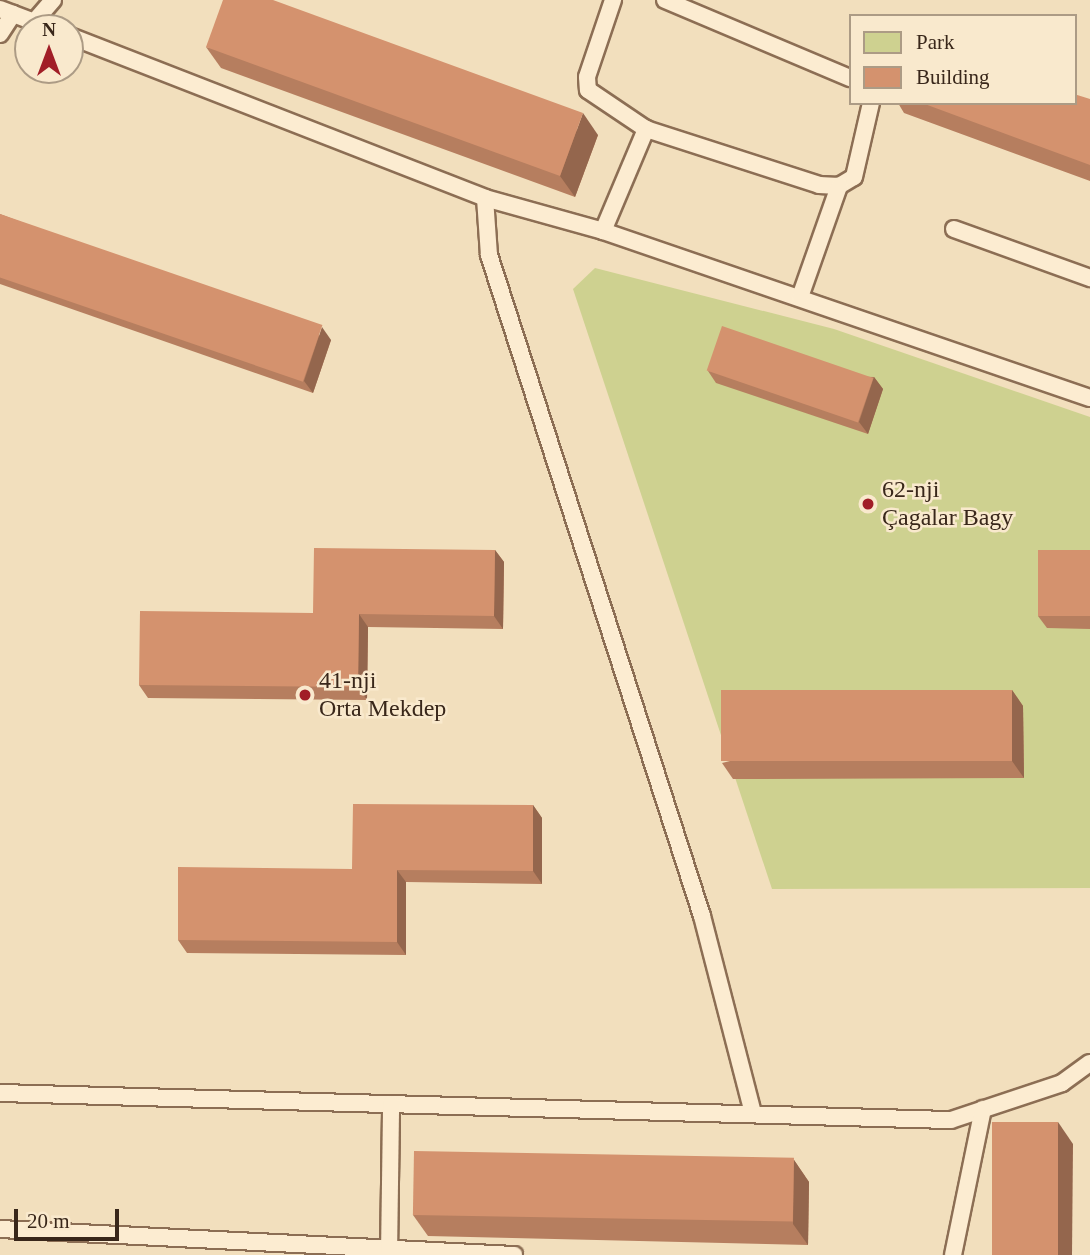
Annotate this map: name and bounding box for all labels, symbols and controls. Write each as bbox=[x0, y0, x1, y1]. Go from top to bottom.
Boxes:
north arrow bbox=[14, 14, 84, 84]
legend bbox=[848, 14, 1076, 105]
text: N bbox=[42, 19, 56, 40]
text: Park bbox=[916, 30, 955, 54]
text: Building bbox=[916, 65, 990, 89]
place label: 62-nji Çagalar Bagy bbox=[882, 476, 1013, 532]
marker: 62-nji Çagalar Bagy bbox=[860, 496, 876, 512]
place label: 41-nji Orta Mekdep bbox=[319, 667, 446, 723]
marker: 41-nji Orta Mekdep bbox=[297, 687, 313, 703]
scale bar bbox=[18, 1196, 122, 1240]
text: 20 m bbox=[27, 1209, 70, 1233]

